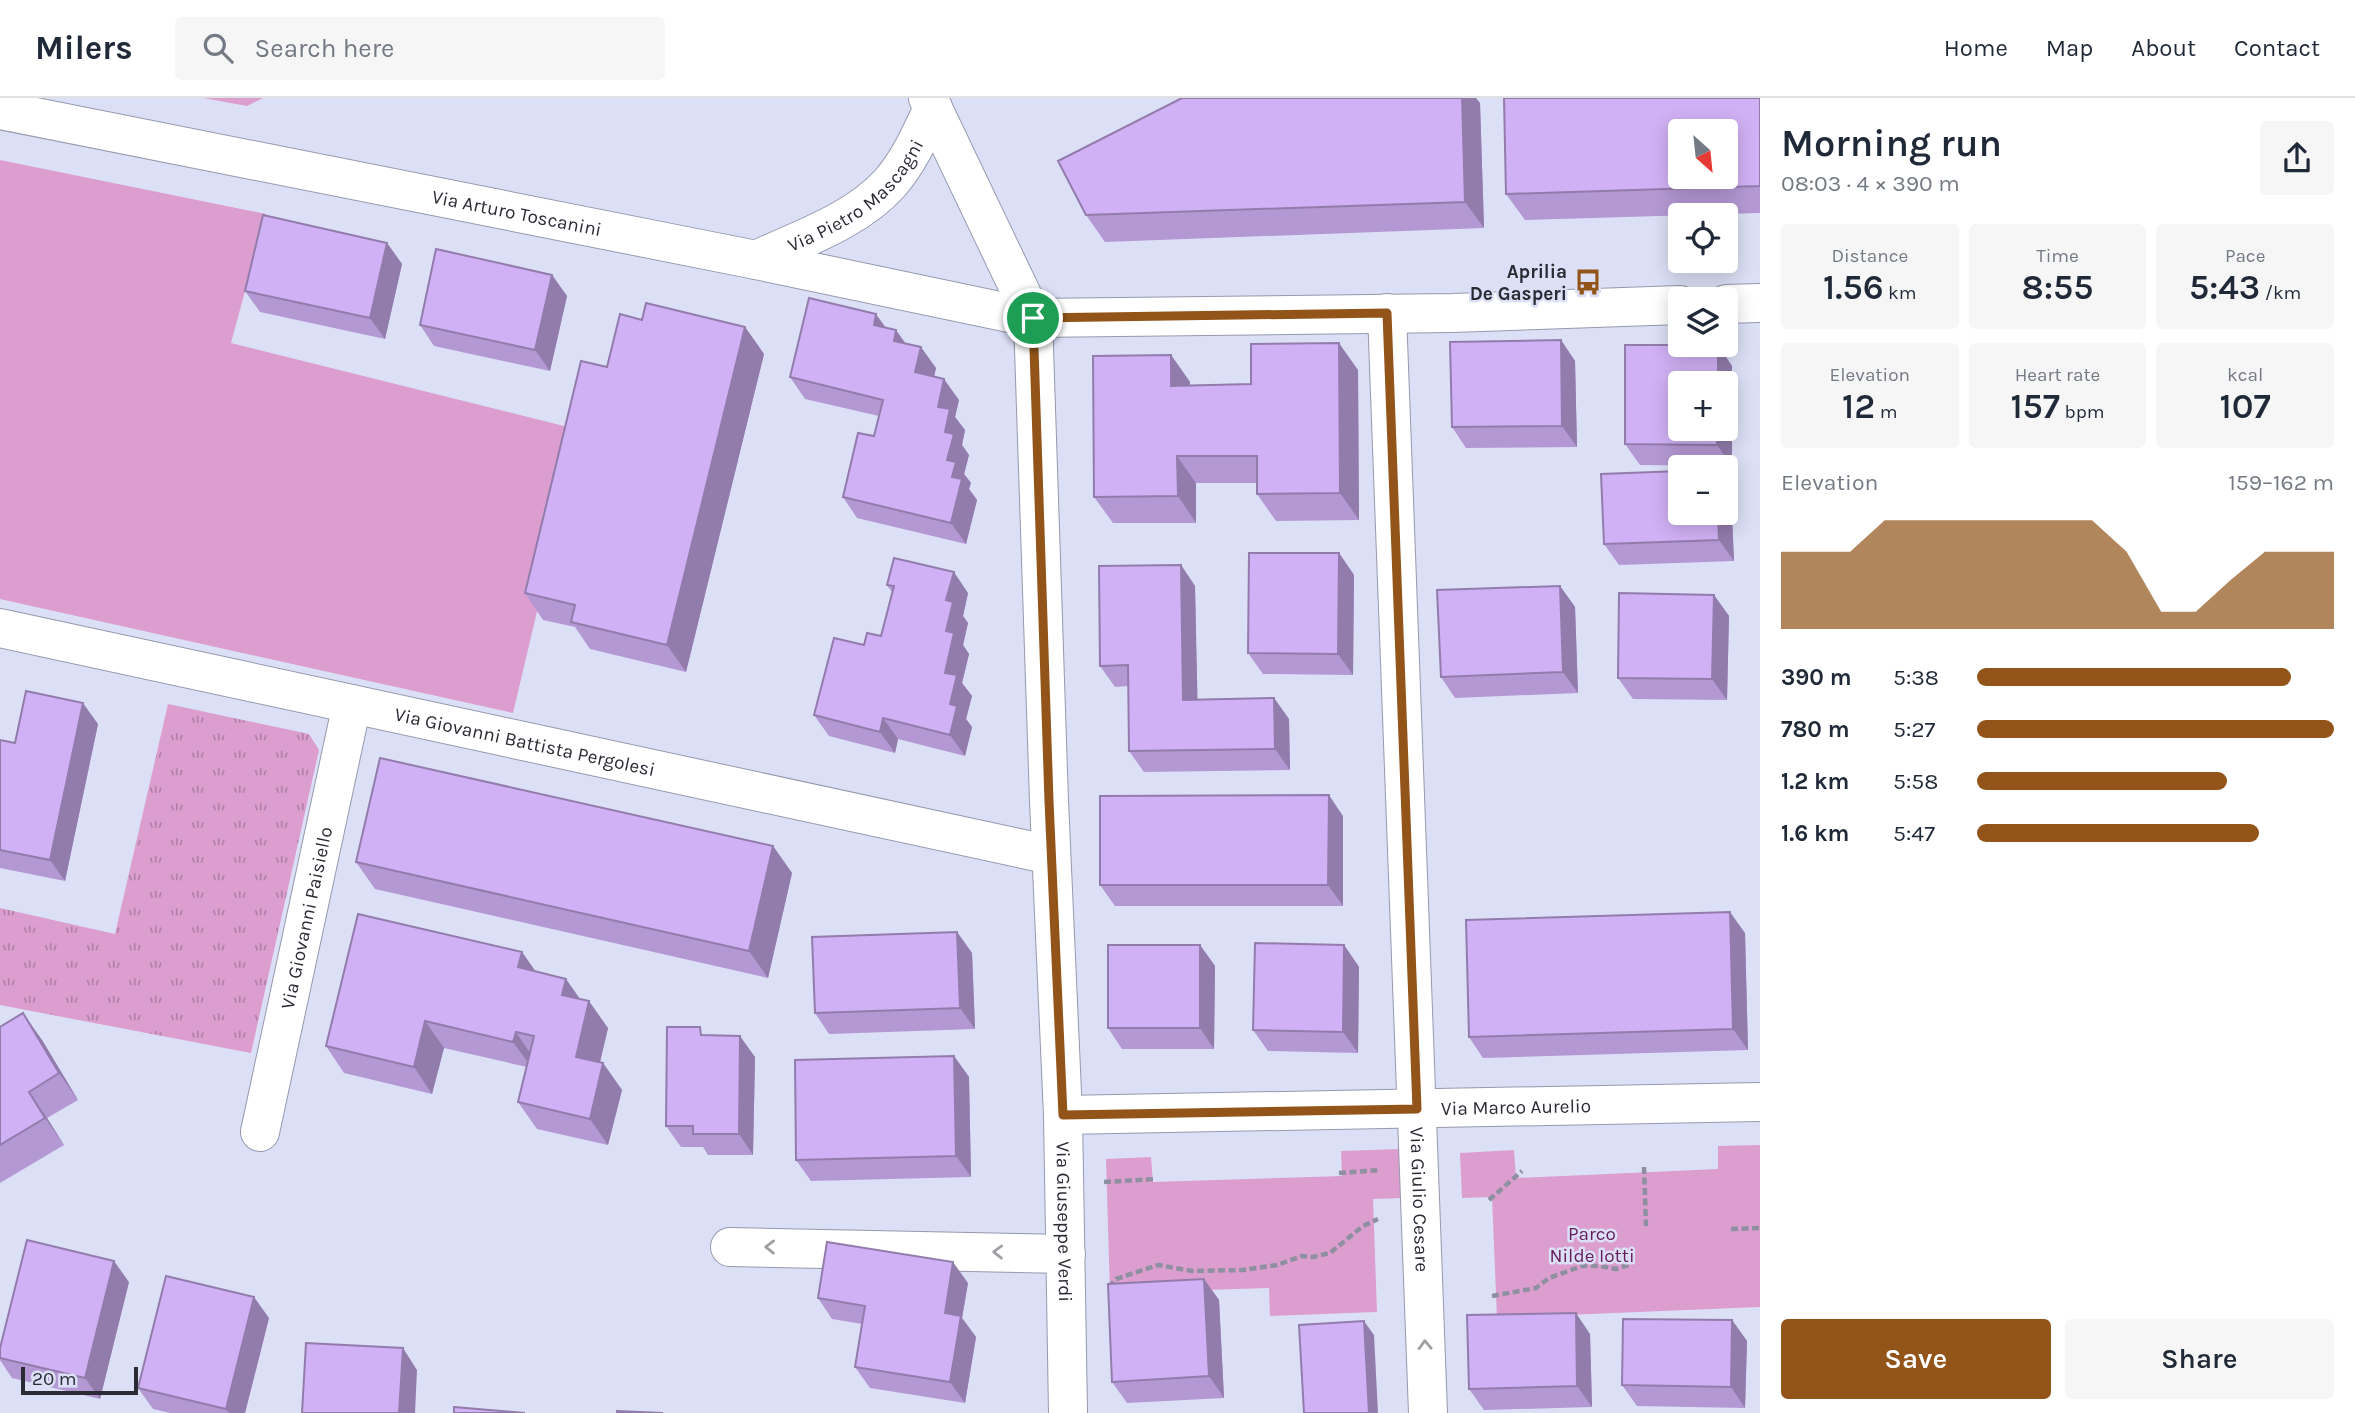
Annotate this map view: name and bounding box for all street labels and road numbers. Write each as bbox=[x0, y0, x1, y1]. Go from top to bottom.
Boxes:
street label: Via Pietro Mascagni bbox=[784, 136, 928, 257]
street label: Via Arturo Toscanini bbox=[430, 186, 604, 241]
street label: Via Giovanni Battista Pergolesi bbox=[392, 704, 657, 781]
street label: Via Giovanni Paisiello bbox=[277, 825, 337, 1011]
street label: Via Marco Aurelio bbox=[1441, 1095, 1591, 1120]
street label: Via Giulio Cesare bbox=[1405, 1126, 1433, 1272]
street label: Via Giuseppe Verdi bbox=[1051, 1141, 1076, 1302]

